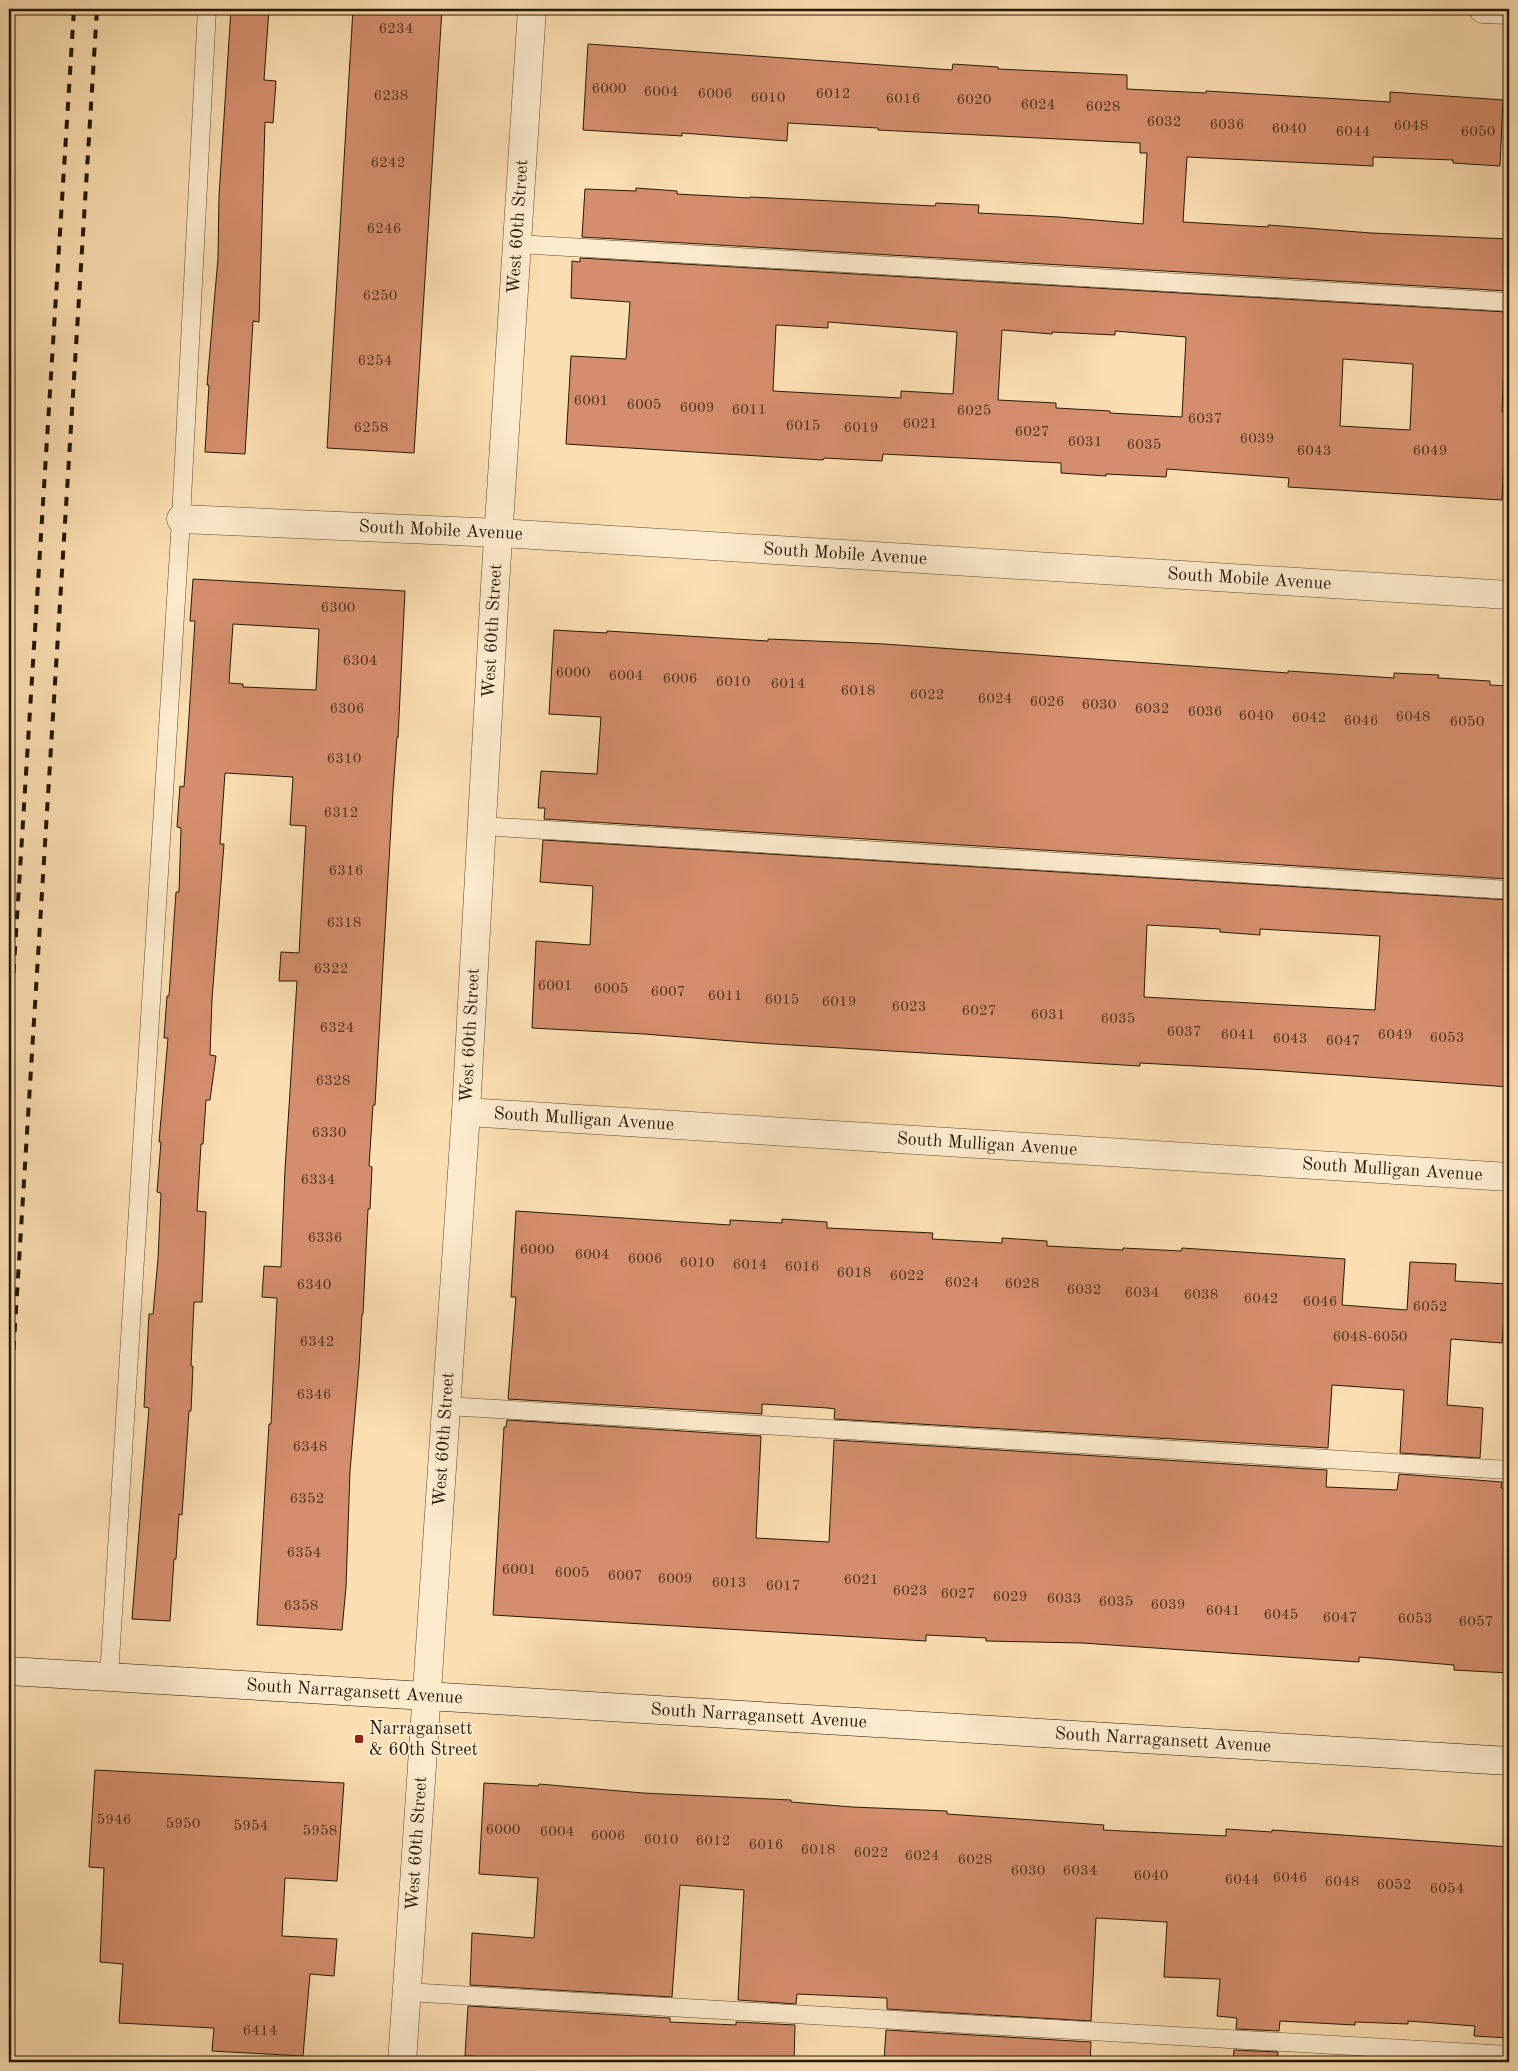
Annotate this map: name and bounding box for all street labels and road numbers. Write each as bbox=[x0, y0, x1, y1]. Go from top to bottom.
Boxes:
street label: West 60th Street bbox=[505, 159, 531, 295]
street label: South Mobile Avenue bbox=[358, 518, 523, 543]
street label: South Mobile Avenue bbox=[762, 540, 928, 568]
street label: West 60th Street bbox=[480, 563, 505, 699]
street label: South Mobile Avenue bbox=[1167, 565, 1332, 593]
street label: West 60th Street bbox=[458, 967, 483, 1103]
street label: South Mulligan Avenue bbox=[493, 1105, 675, 1134]
street label: South Mulligan Avenue bbox=[896, 1130, 1078, 1159]
street label: South Mulligan Avenue bbox=[1301, 1155, 1483, 1184]
street label: West 60th Street bbox=[430, 1372, 457, 1507]
street label: South Narragansett Avenue bbox=[246, 1676, 463, 1707]
street label: South Narragansett Avenue bbox=[650, 1701, 867, 1731]
street label: South Narragansett Avenue bbox=[1054, 1725, 1272, 1756]
street label: West 60th Street bbox=[403, 1776, 430, 1911]

